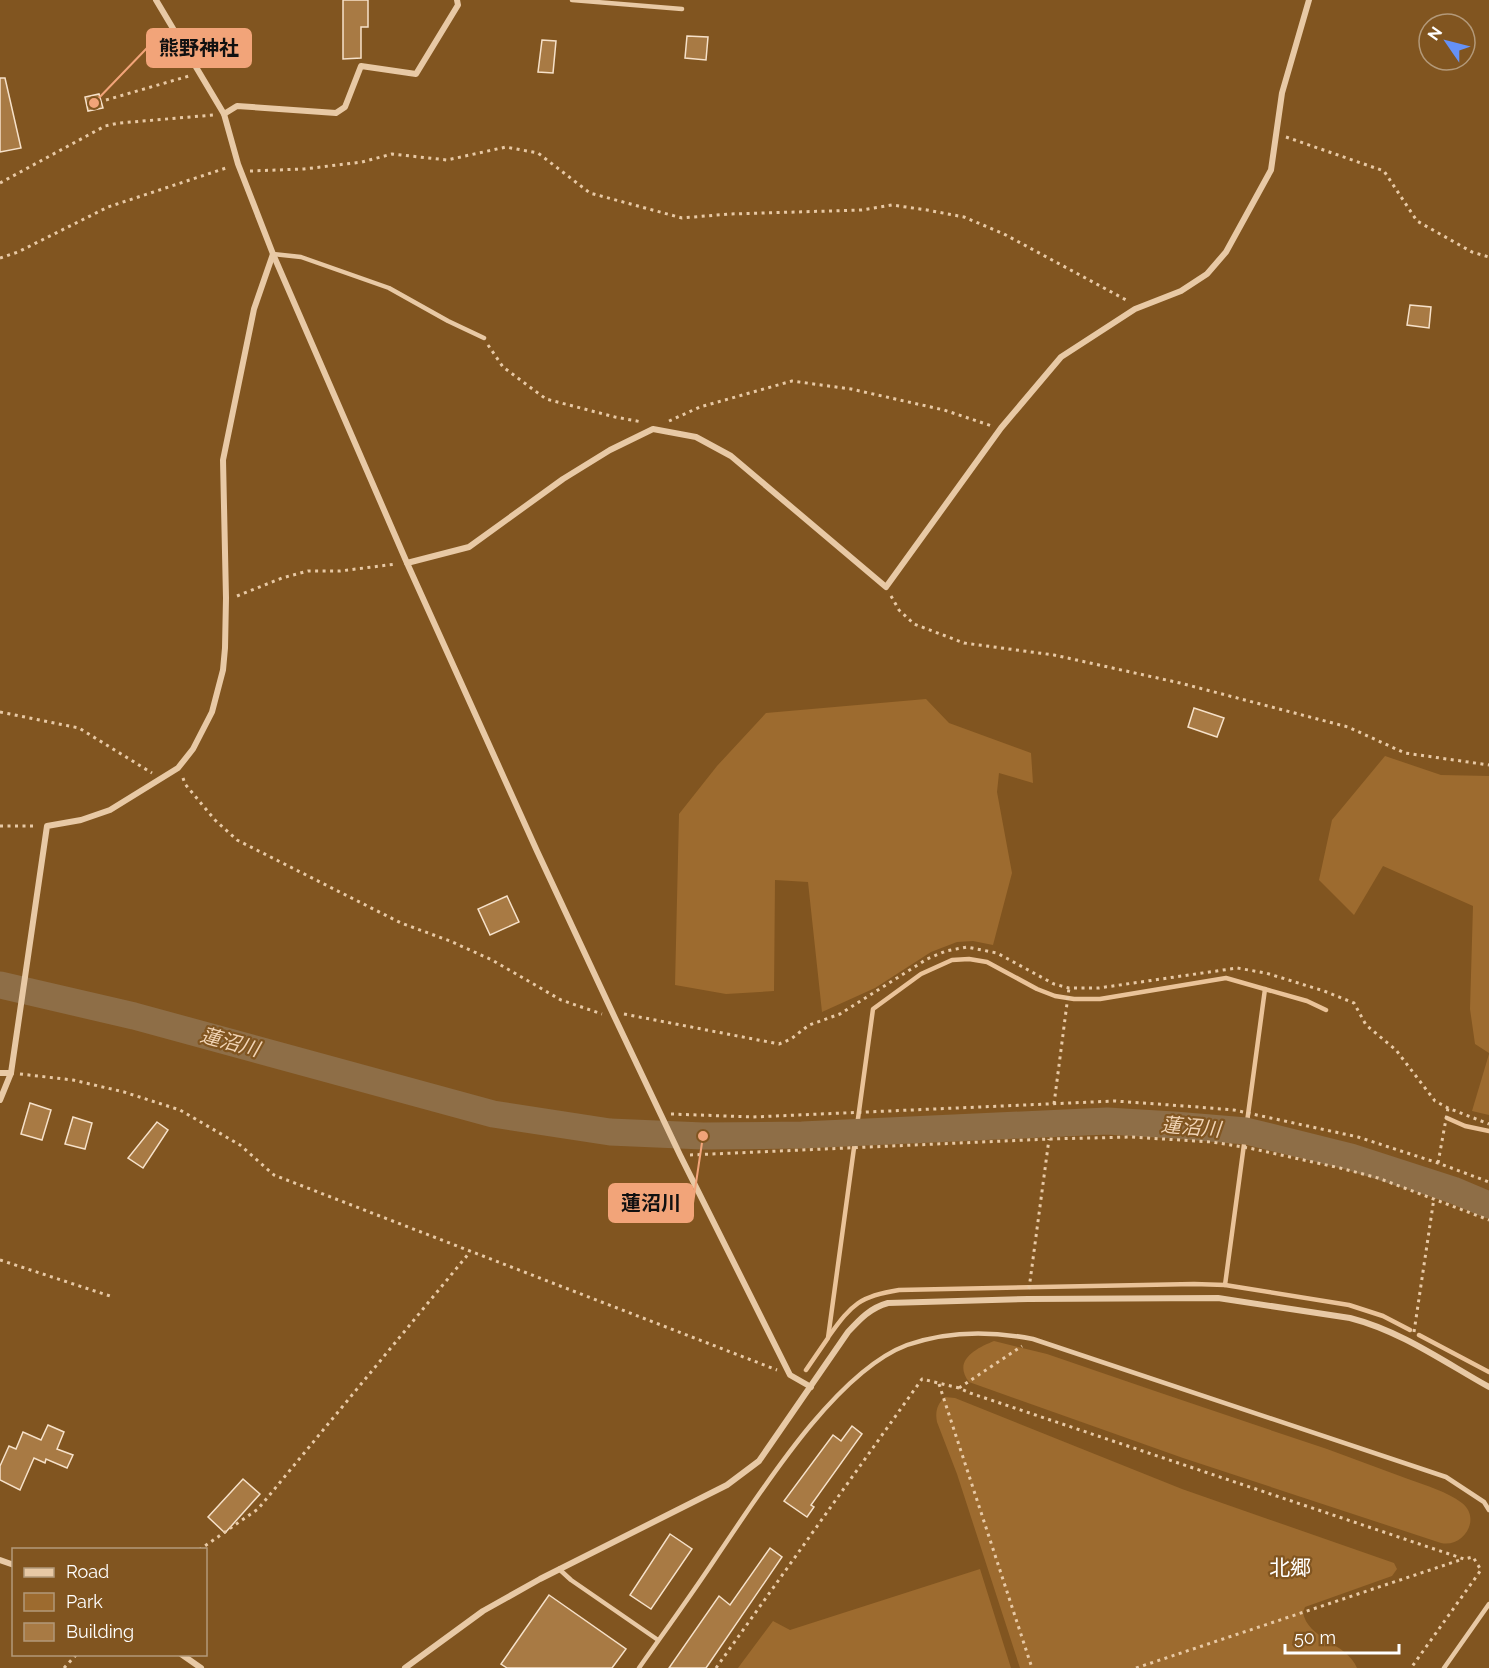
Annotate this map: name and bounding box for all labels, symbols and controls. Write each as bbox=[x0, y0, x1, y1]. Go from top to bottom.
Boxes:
north arrow bbox=[1417, 12, 1477, 72]
text: N bbox=[1424, 23, 1446, 44]
callout: 熊野神社 bbox=[147, 29, 251, 67]
text: 熊野神社 bbox=[159, 36, 239, 60]
water label: 蓮沼川 bbox=[198, 1023, 264, 1062]
water label: 蓮沼川 bbox=[1160, 1112, 1224, 1142]
callout: 蓮沼川 bbox=[609, 1184, 693, 1222]
text: 蓮沼川 bbox=[621, 1191, 681, 1215]
legend bbox=[12, 1548, 207, 1656]
district label: 北郷 bbox=[1269, 1555, 1311, 1580]
text: Road bbox=[66, 1561, 109, 1582]
text: Park bbox=[66, 1591, 103, 1612]
scale bar bbox=[1285, 1617, 1399, 1655]
text: Building bbox=[66, 1621, 134, 1642]
text: 50 m bbox=[1294, 1627, 1336, 1648]

